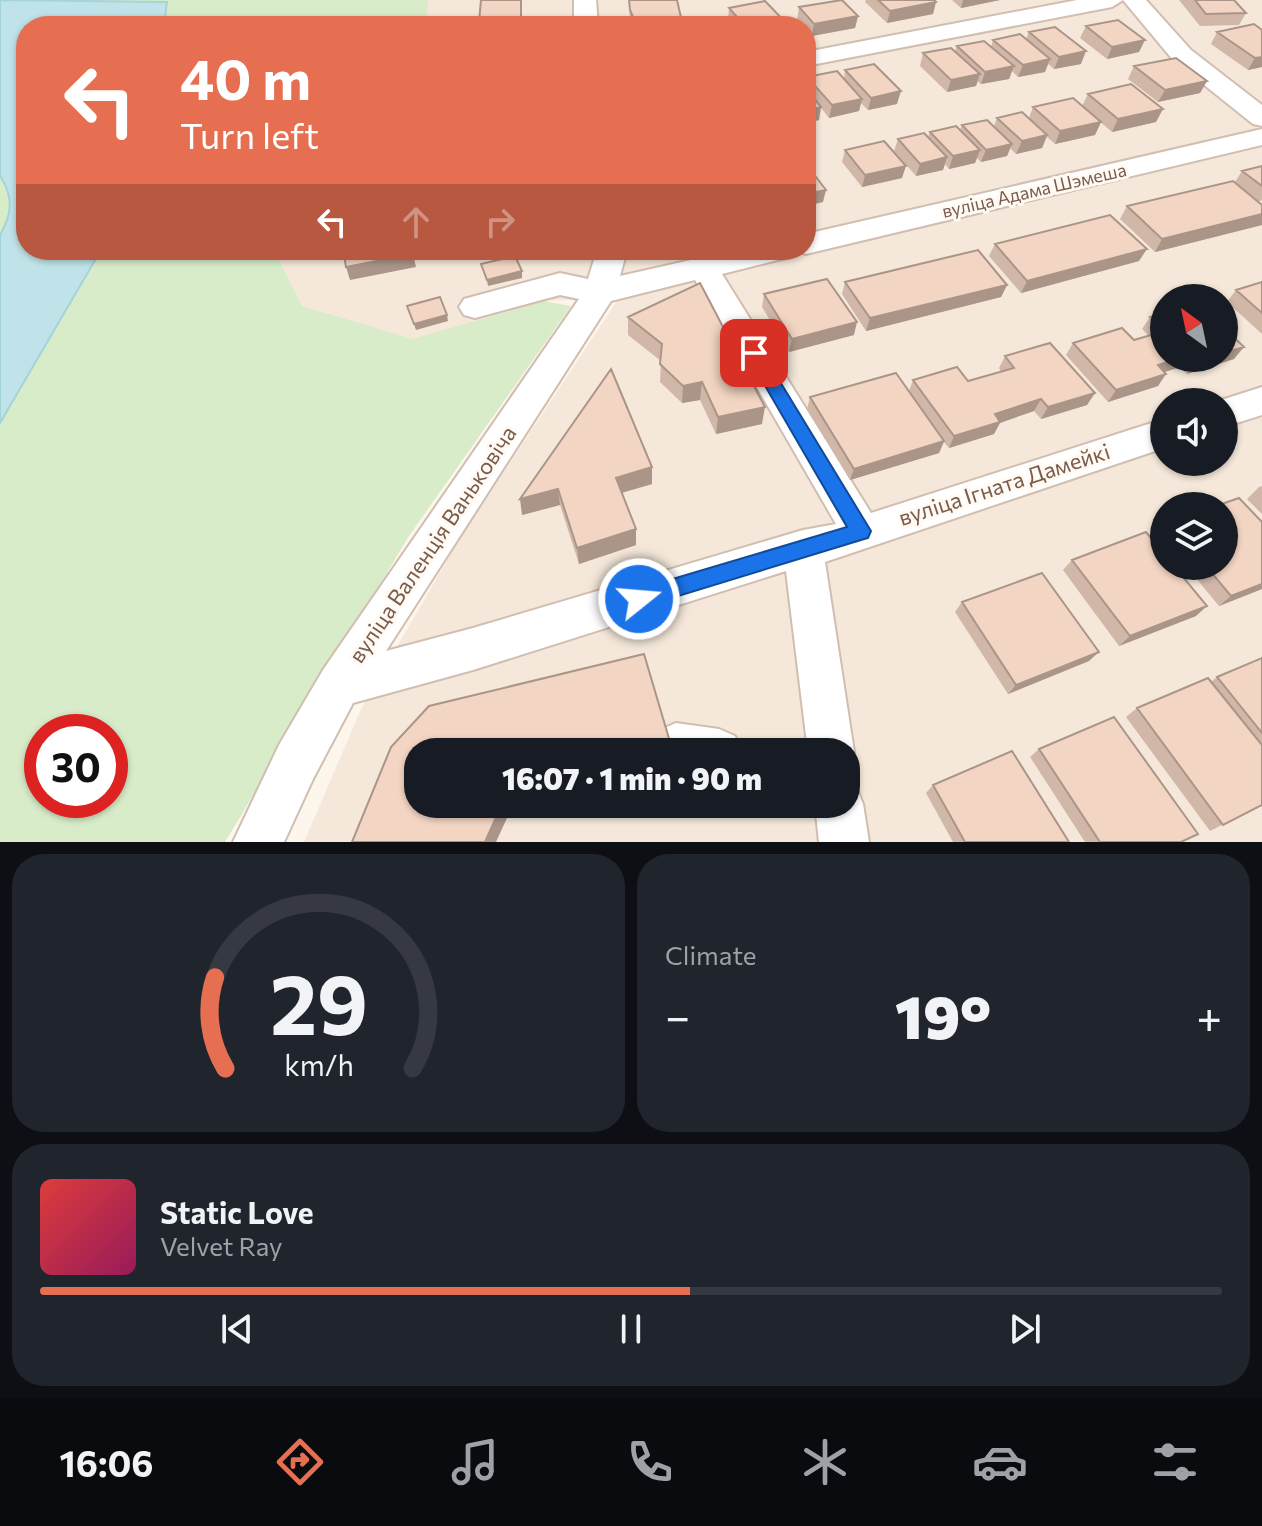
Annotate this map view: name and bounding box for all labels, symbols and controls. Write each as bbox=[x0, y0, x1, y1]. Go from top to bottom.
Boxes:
text: 40 m bbox=[180, 43, 311, 112]
icon: left bbox=[48, 48, 152, 152]
text: Turn left bbox=[180, 112, 319, 156]
street label: вуліца Адама Шэмеша bbox=[940, 158, 1128, 222]
icon: left bbox=[310, 200, 354, 244]
icon: ahead bbox=[394, 200, 438, 244]
icon: right bbox=[478, 200, 522, 244]
north arrow bbox=[1150, 284, 1238, 372]
map controls bbox=[1150, 284, 1238, 580]
pin bbox=[720, 319, 788, 387]
icon: arrive bbox=[732, 331, 776, 375]
button: sound bbox=[1150, 388, 1238, 476]
street label: вуліца Валенція Ваньковіча bbox=[343, 420, 521, 668]
street label: вуліца Ігната Дамейкі bbox=[895, 437, 1113, 531]
button: layers bbox=[1150, 492, 1238, 580]
position arrow bbox=[597, 557, 681, 641]
speed limit sign: 30 bbox=[24, 714, 128, 818]
text: 16:07 · 1 min · 90 m bbox=[502, 759, 762, 796]
text: Climate bbox=[665, 939, 757, 970]
text: 29 bbox=[269, 950, 368, 1052]
text: 19° bbox=[895, 978, 991, 1051]
text: − bbox=[665, 988, 690, 1042]
text: + bbox=[1196, 988, 1222, 1042]
text: km/h bbox=[284, 1047, 353, 1082]
text: Static Love bbox=[160, 1193, 314, 1230]
text: Velvet Ray bbox=[160, 1230, 283, 1261]
icon: previous bbox=[215, 1307, 259, 1351]
icon: pause bbox=[609, 1307, 653, 1351]
icon: next bbox=[1003, 1307, 1047, 1351]
icon: directions bbox=[272, 1434, 328, 1490]
icon: music bbox=[447, 1434, 503, 1490]
icon: phone bbox=[622, 1434, 678, 1490]
icon: climate bbox=[797, 1434, 853, 1490]
icon: car bbox=[972, 1434, 1028, 1490]
icon: filters bbox=[1147, 1434, 1203, 1490]
text: 16:06 bbox=[59, 1440, 154, 1484]

